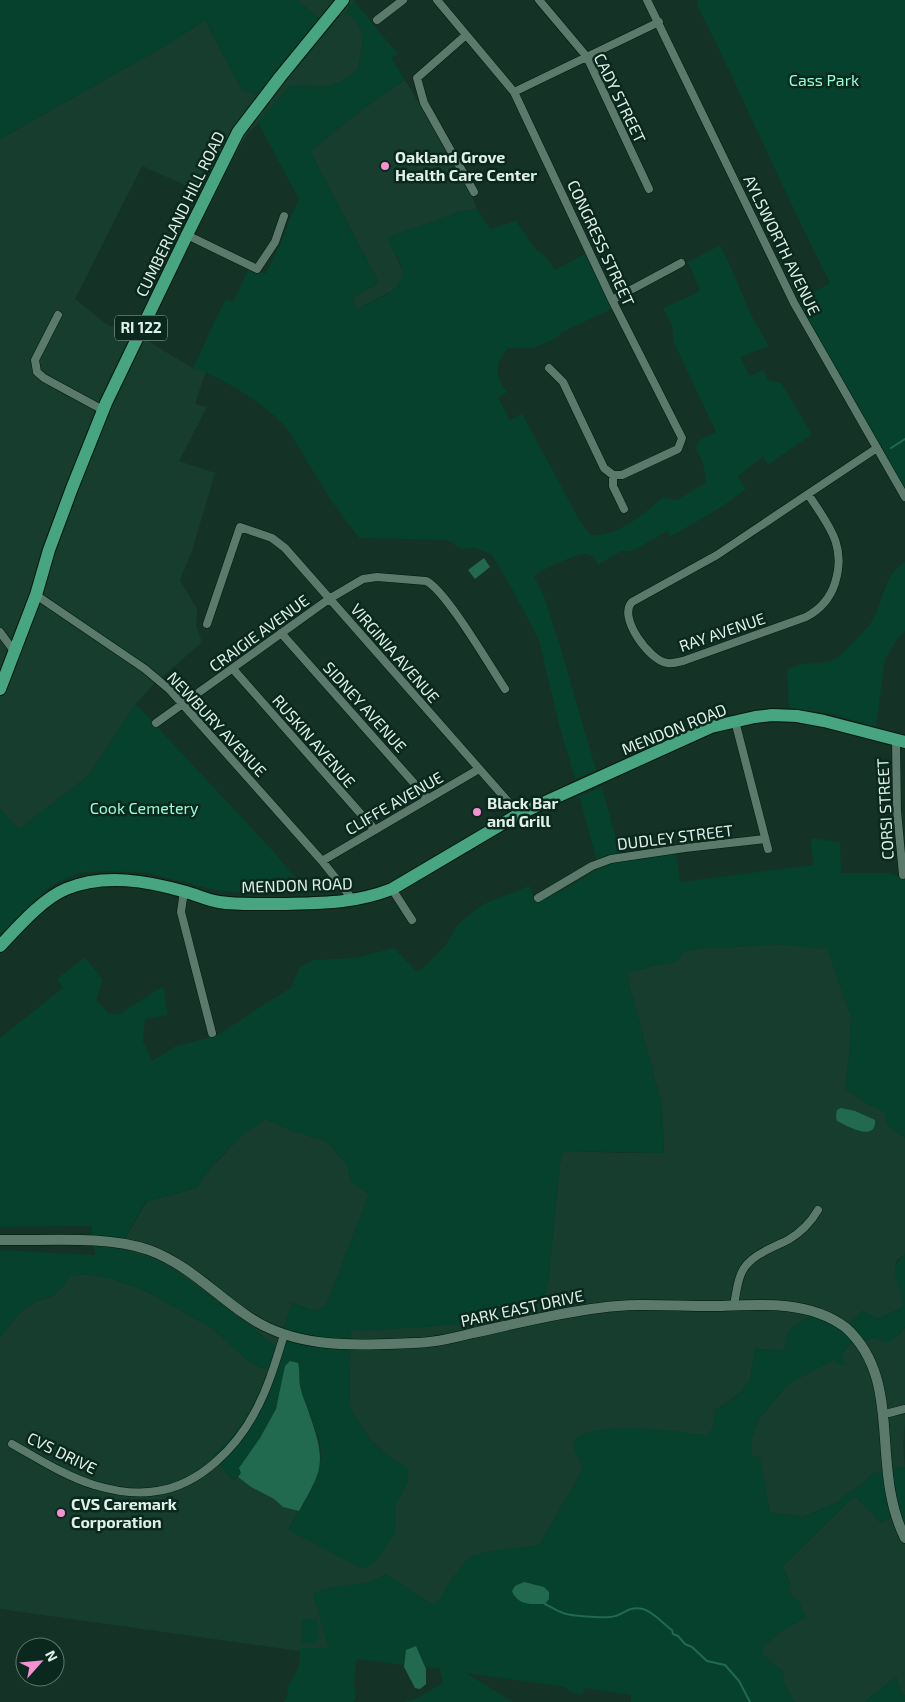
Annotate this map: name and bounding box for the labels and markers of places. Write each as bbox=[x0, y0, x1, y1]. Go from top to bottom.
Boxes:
place label: Oakland Grove Health Care Center bbox=[395, 147, 537, 184]
marker: Oakland Grove Health Care Center bbox=[379, 160, 391, 172]
place label: Black Bar and Grill bbox=[487, 793, 558, 830]
marker: Black Bar and Grill bbox=[471, 806, 483, 818]
place label: CVS Caremark Corporation bbox=[71, 1494, 177, 1531]
marker: CVS Caremark Corporation bbox=[55, 1507, 67, 1519]

